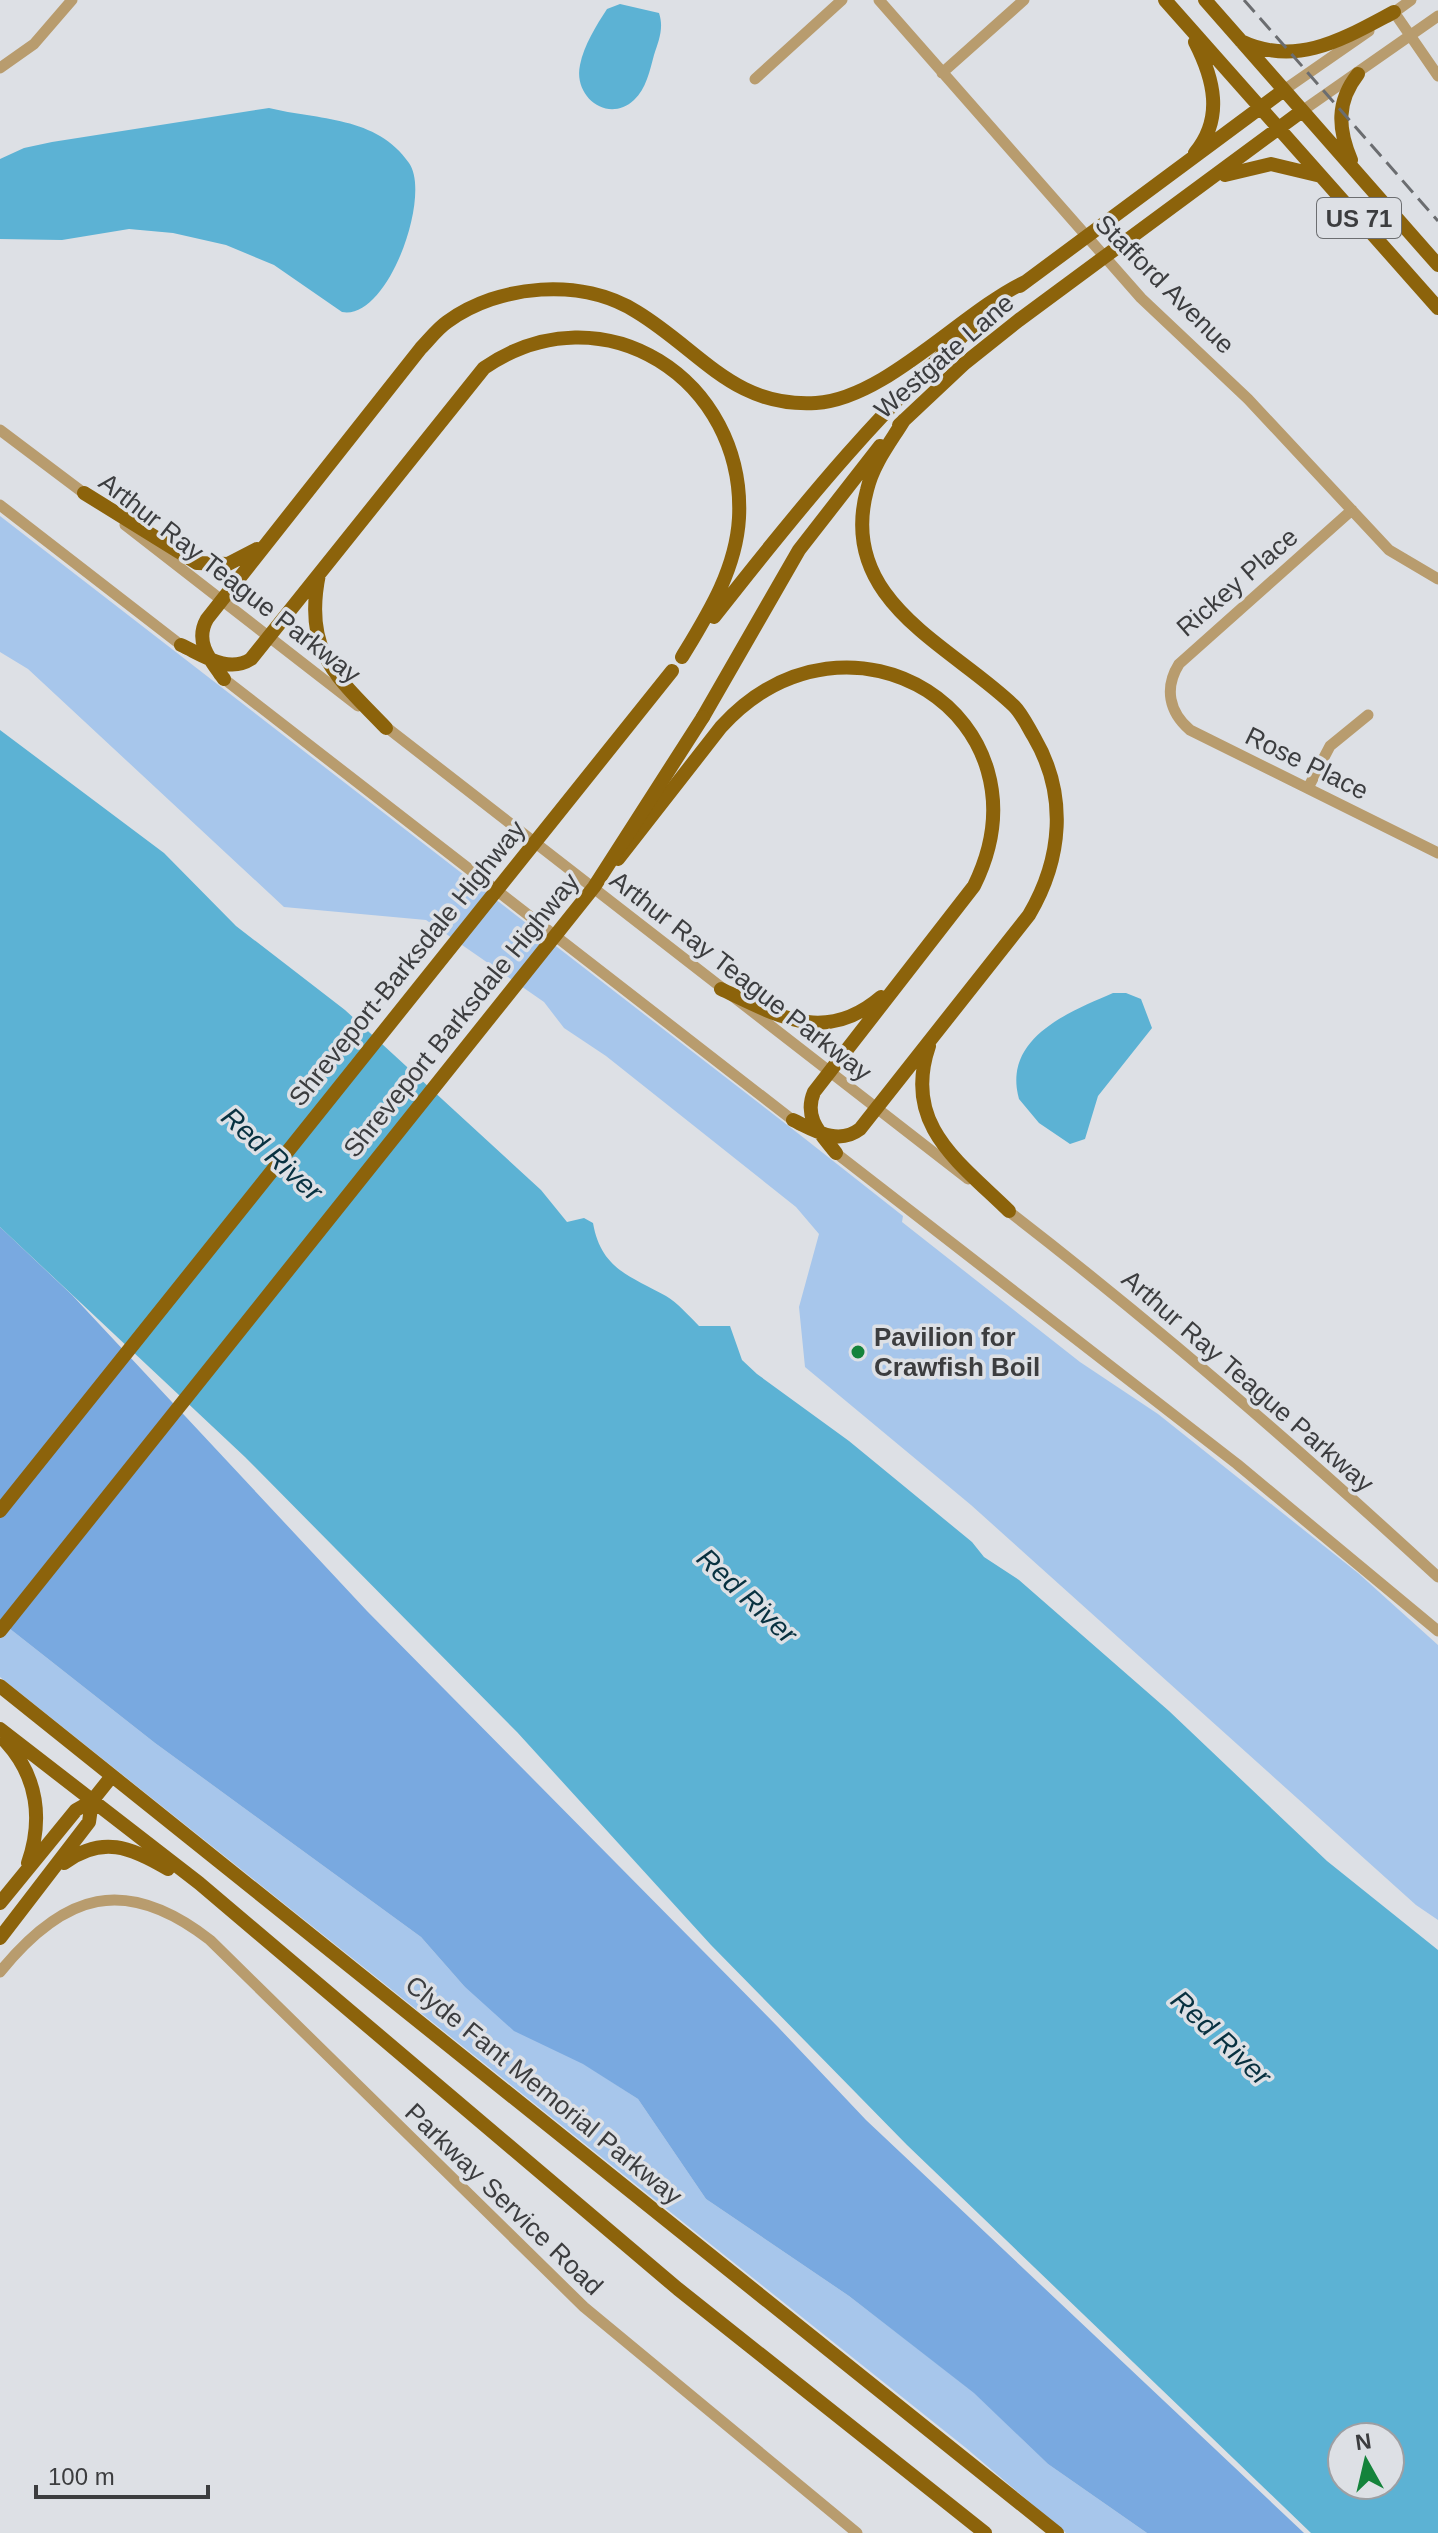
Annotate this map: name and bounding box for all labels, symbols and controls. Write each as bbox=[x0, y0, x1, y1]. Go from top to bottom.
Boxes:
road number: US 71 bbox=[1317, 198, 1401, 238]
street label: Stafford Avenue bbox=[1089, 208, 1241, 360]
street label: Westgate Lane bbox=[868, 287, 1020, 425]
street label: Arthur Ray Teague Parkway bbox=[93, 467, 367, 689]
street label: Rickey Place bbox=[1170, 521, 1304, 643]
street label: Rose Place bbox=[1241, 720, 1373, 806]
street label: Shreveport-Barksdale Highway bbox=[283, 814, 531, 1112]
street label: Arthur Ray Teague Parkway bbox=[604, 865, 878, 1087]
street label: Shreveport Barksdale Highway bbox=[337, 867, 585, 1163]
water label: Red River bbox=[215, 1101, 330, 1208]
street label: Arthur Ray Teague Parkway bbox=[1116, 1264, 1380, 1498]
place label: Pavilion for Crawfish Boil bbox=[874, 1322, 1040, 1382]
marker: Pavilion for Crawfish Boil bbox=[849, 1343, 867, 1361]
water label: Red River bbox=[691, 1542, 804, 1651]
street label: Clyde Fant Memorial Parkway bbox=[400, 1969, 688, 2211]
water label: Red River bbox=[1165, 1984, 1278, 2093]
street label: Parkway Service Road bbox=[399, 2097, 609, 2301]
north arrow bbox=[1326, 2421, 1406, 2501]
text: N bbox=[1354, 2428, 1373, 2455]
scale bar bbox=[36, 2449, 208, 2499]
text: 100 m bbox=[48, 2463, 115, 2490]

